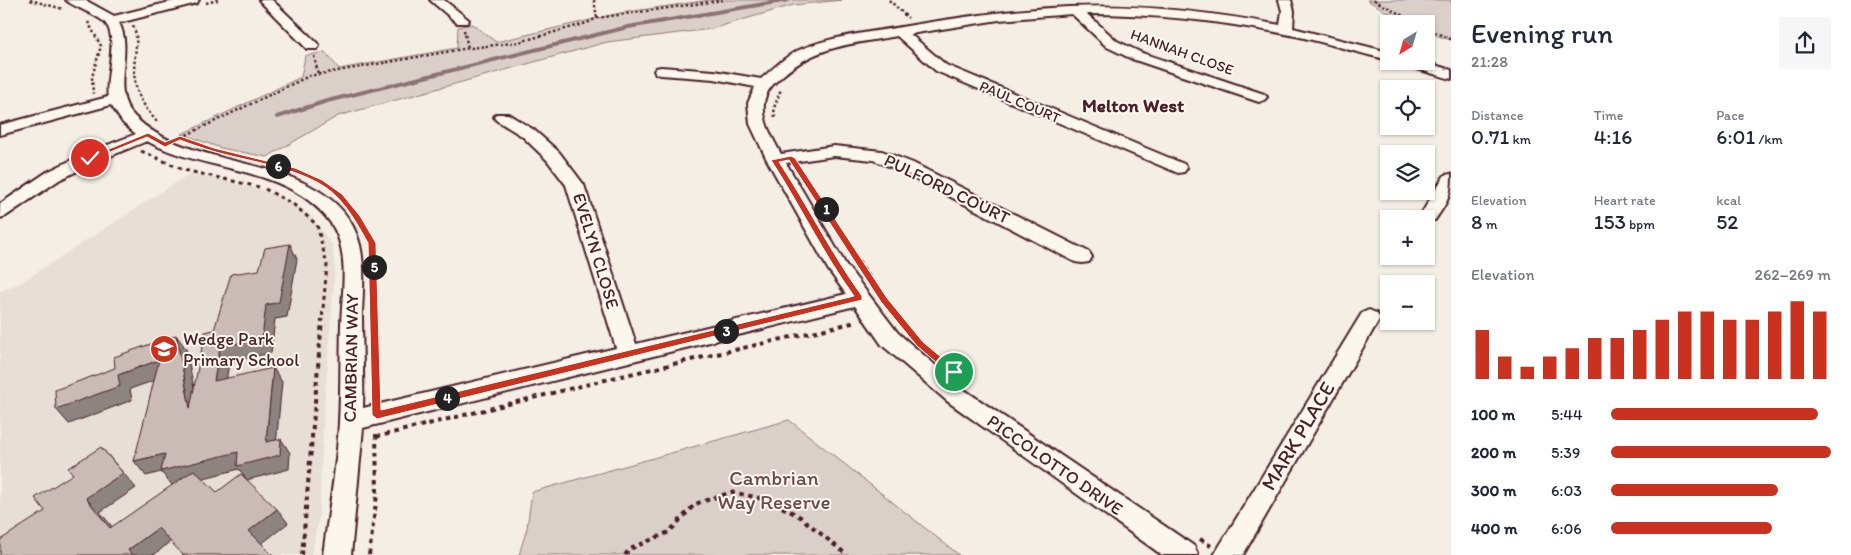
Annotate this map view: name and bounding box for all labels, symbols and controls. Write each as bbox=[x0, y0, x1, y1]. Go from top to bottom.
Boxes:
north arrow bbox=[1380, 15, 1435, 70]
map controls bbox=[1380, 15, 1435, 330]
text: Evening run bbox=[1471, 16, 1613, 50]
button: share bbox=[1779, 17, 1831, 69]
street label: HANNAH CLOSE bbox=[1128, 25, 1236, 79]
text: 21:28 bbox=[1471, 52, 1508, 71]
street label: PAUL COURT bbox=[977, 77, 1064, 127]
button: locate bbox=[1380, 80, 1435, 135]
district label: Melton West bbox=[1082, 94, 1185, 117]
text: Distance bbox=[1471, 107, 1523, 124]
text: Time bbox=[1594, 107, 1624, 124]
text: Pace bbox=[1716, 107, 1744, 124]
text: 0.71 bbox=[1471, 124, 1509, 149]
text: 4:16 bbox=[1594, 124, 1632, 149]
text: 6:01 bbox=[1716, 124, 1755, 149]
text: km bbox=[1509, 131, 1531, 148]
text: /km bbox=[1755, 131, 1783, 148]
pin bbox=[69, 137, 111, 179]
icon: check bbox=[76, 144, 104, 172]
button: layers bbox=[1380, 145, 1435, 200]
street label: PULFORD COURT bbox=[881, 149, 1013, 229]
pin: 6 bbox=[266, 154, 290, 178]
text: 6 bbox=[275, 158, 282, 175]
street label: EVELYN CLOSE bbox=[568, 190, 624, 312]
text: Elevation bbox=[1471, 192, 1527, 209]
text: Heart rate bbox=[1594, 192, 1656, 209]
text: kcal bbox=[1716, 192, 1741, 209]
pin: 1 bbox=[814, 196, 838, 222]
text: 1 bbox=[823, 201, 830, 218]
text: 8 bbox=[1471, 209, 1483, 234]
text: 153 bbox=[1594, 209, 1626, 234]
text: 52 bbox=[1716, 209, 1738, 234]
button: + bbox=[1380, 210, 1435, 265]
text: m bbox=[1483, 216, 1497, 233]
text: bpm bbox=[1626, 216, 1655, 233]
pin: 5 bbox=[362, 254, 386, 280]
text: 5 bbox=[371, 259, 378, 276]
text: Elevation bbox=[1471, 265, 1535, 284]
text: 262–269 m bbox=[1754, 265, 1831, 284]
button: − bbox=[1380, 275, 1435, 330]
street label: CAMBRIAN WAY bbox=[339, 293, 363, 423]
pin: 3 bbox=[714, 318, 738, 344]
text: 3 bbox=[723, 323, 730, 340]
place label: Wedge Park Primary School bbox=[183, 328, 299, 371]
school or university icon: Wedge Park Primary School bbox=[149, 334, 179, 364]
pin bbox=[933, 351, 975, 393]
icon: arrive bbox=[940, 358, 968, 386]
street label: MARK PLACE bbox=[1255, 377, 1340, 495]
pin: 4 bbox=[434, 386, 460, 410]
text: 4 bbox=[443, 390, 452, 407]
text: 100 m bbox=[1471, 405, 1515, 424]
text: 5:44 bbox=[1551, 405, 1583, 424]
street label: PICCOLOTTO DRIVE bbox=[983, 410, 1127, 520]
text: 200 m bbox=[1471, 443, 1516, 462]
text: 5:39 bbox=[1551, 443, 1580, 462]
park label: Cambrian Way Reserve bbox=[717, 465, 831, 514]
text: 300 m bbox=[1471, 481, 1517, 500]
text: 6:03 bbox=[1551, 481, 1582, 500]
text: 400 m bbox=[1471, 519, 1517, 538]
text: 6:06 bbox=[1551, 519, 1582, 538]

